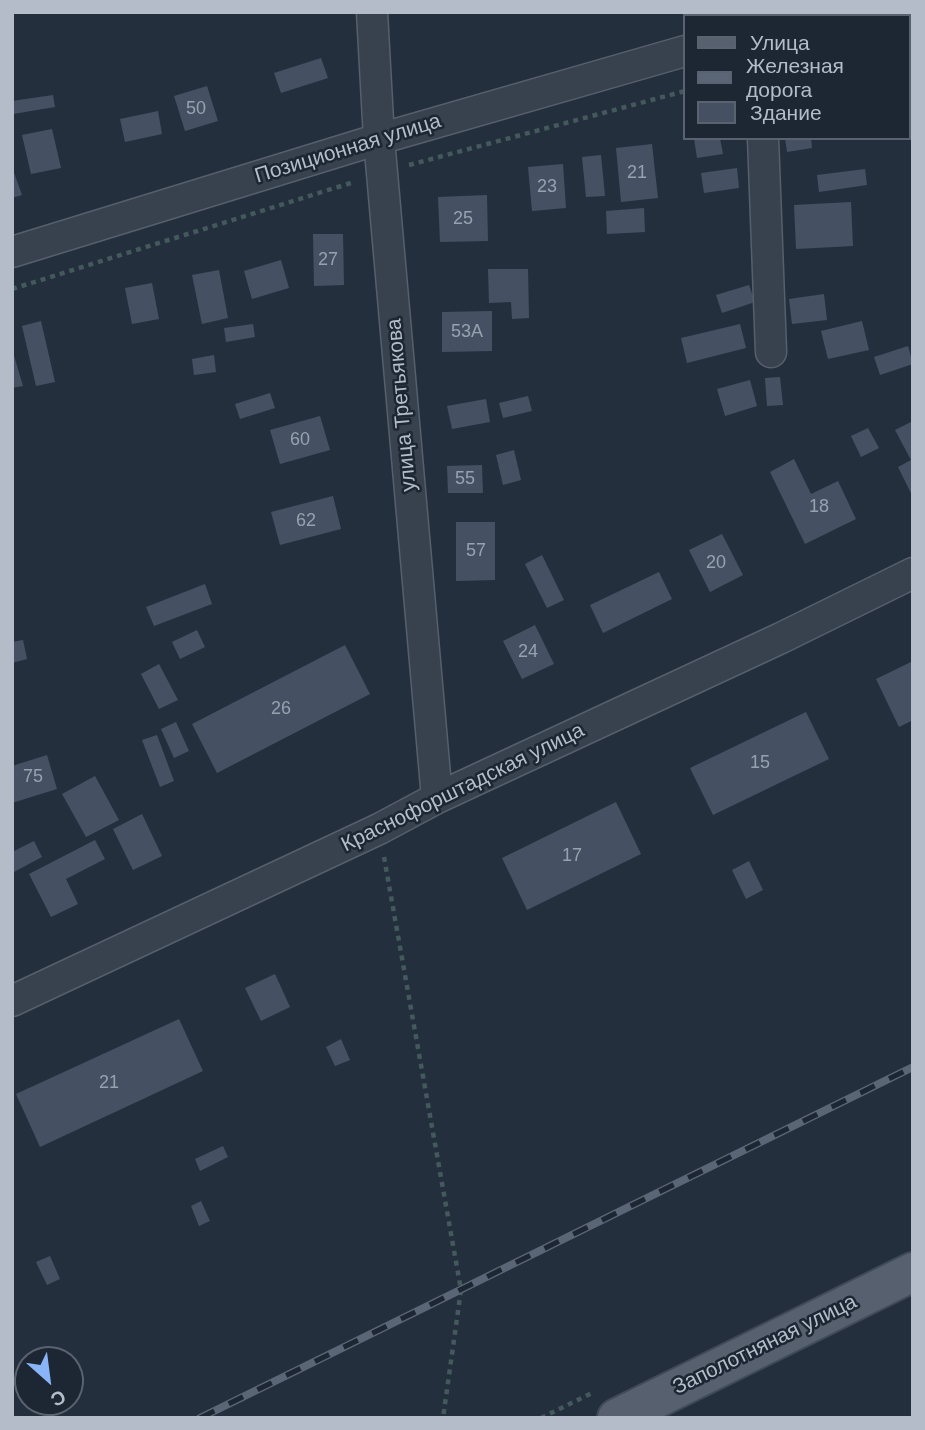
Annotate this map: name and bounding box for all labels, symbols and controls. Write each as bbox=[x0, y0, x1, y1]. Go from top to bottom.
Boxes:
legend bbox=[684, 14, 911, 140]
text: Улица bbox=[750, 31, 810, 54]
text: Железная дорога bbox=[746, 54, 844, 101]
house number: 50 bbox=[186, 98, 206, 120]
text: Здание bbox=[750, 101, 822, 124]
street label: Позиционная улица bbox=[252, 109, 444, 189]
house number: 21 bbox=[627, 162, 647, 184]
house number: 23 bbox=[537, 176, 557, 198]
house number: 25 bbox=[453, 208, 473, 230]
house number: 27 bbox=[318, 249, 338, 271]
street label: улица Третьякова bbox=[382, 317, 422, 493]
house number: 53А bbox=[451, 321, 483, 343]
house number: 60 bbox=[290, 429, 310, 451]
house number: 55 bbox=[455, 468, 475, 490]
house number: 18 bbox=[809, 496, 829, 518]
house number: 62 bbox=[296, 510, 316, 532]
house number: 57 bbox=[466, 540, 486, 562]
house number: 20 bbox=[706, 552, 726, 574]
house number: 24 bbox=[518, 641, 538, 663]
house number: 26 bbox=[271, 698, 291, 720]
street label: Краснофорштадская улица bbox=[338, 718, 588, 858]
house number: 15 bbox=[750, 752, 770, 774]
house number: 75 bbox=[23, 766, 43, 788]
house number: 17 bbox=[562, 845, 582, 867]
house number: 21 bbox=[99, 1072, 119, 1094]
street label: Заполотняная улица bbox=[669, 1290, 861, 1400]
north arrow bbox=[14, 1346, 84, 1416]
text: С bbox=[47, 1386, 69, 1411]

